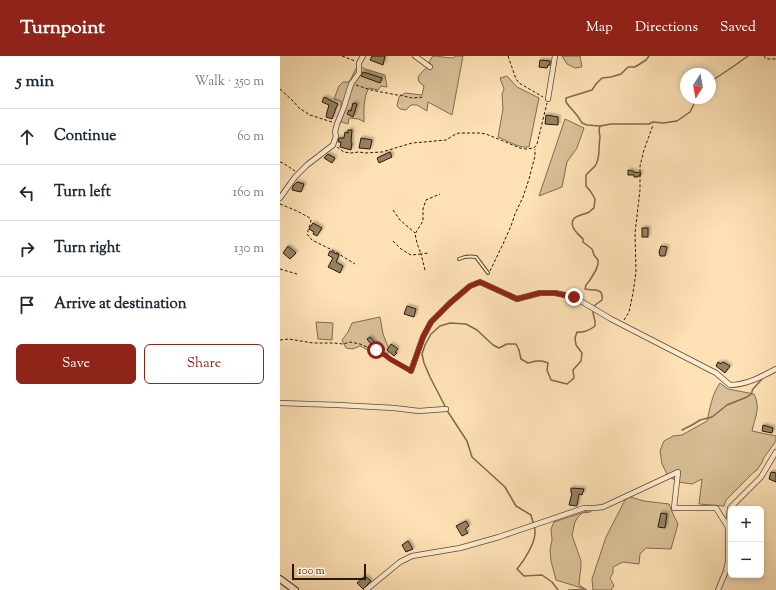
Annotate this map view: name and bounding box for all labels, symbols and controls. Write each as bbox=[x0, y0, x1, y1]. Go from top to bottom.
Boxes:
text: Turnpoint bbox=[20, 15, 105, 42]
text: Map bbox=[586, 18, 613, 38]
text: Directions bbox=[635, 18, 698, 38]
text: Saved bbox=[720, 18, 756, 38]
north arrow bbox=[680, 68, 716, 104]
text: 5 min bbox=[16, 70, 54, 94]
text: Walk · 350 m bbox=[195, 73, 264, 91]
icon: ahead bbox=[16, 126, 38, 148]
text: Continue bbox=[54, 126, 116, 147]
text: 60 m bbox=[237, 128, 264, 146]
icon: left bbox=[16, 182, 38, 204]
text: Turn left bbox=[54, 182, 111, 203]
text: 160 m bbox=[233, 184, 264, 202]
icon: right bbox=[16, 238, 38, 260]
text: Turn right bbox=[54, 238, 120, 259]
text: 130 m bbox=[234, 240, 264, 258]
route end bbox=[565, 288, 583, 306]
icon: arrive bbox=[16, 294, 38, 316]
text: Arrive at destination bbox=[54, 294, 187, 315]
route start bbox=[367, 341, 385, 359]
button: Save bbox=[16, 344, 136, 384]
button: Share bbox=[144, 344, 264, 384]
map controls bbox=[728, 506, 764, 578]
button: + bbox=[728, 506, 764, 542]
button: − bbox=[728, 542, 764, 578]
scale bar bbox=[292, 562, 366, 581]
text: 100 m bbox=[298, 563, 325, 579]

